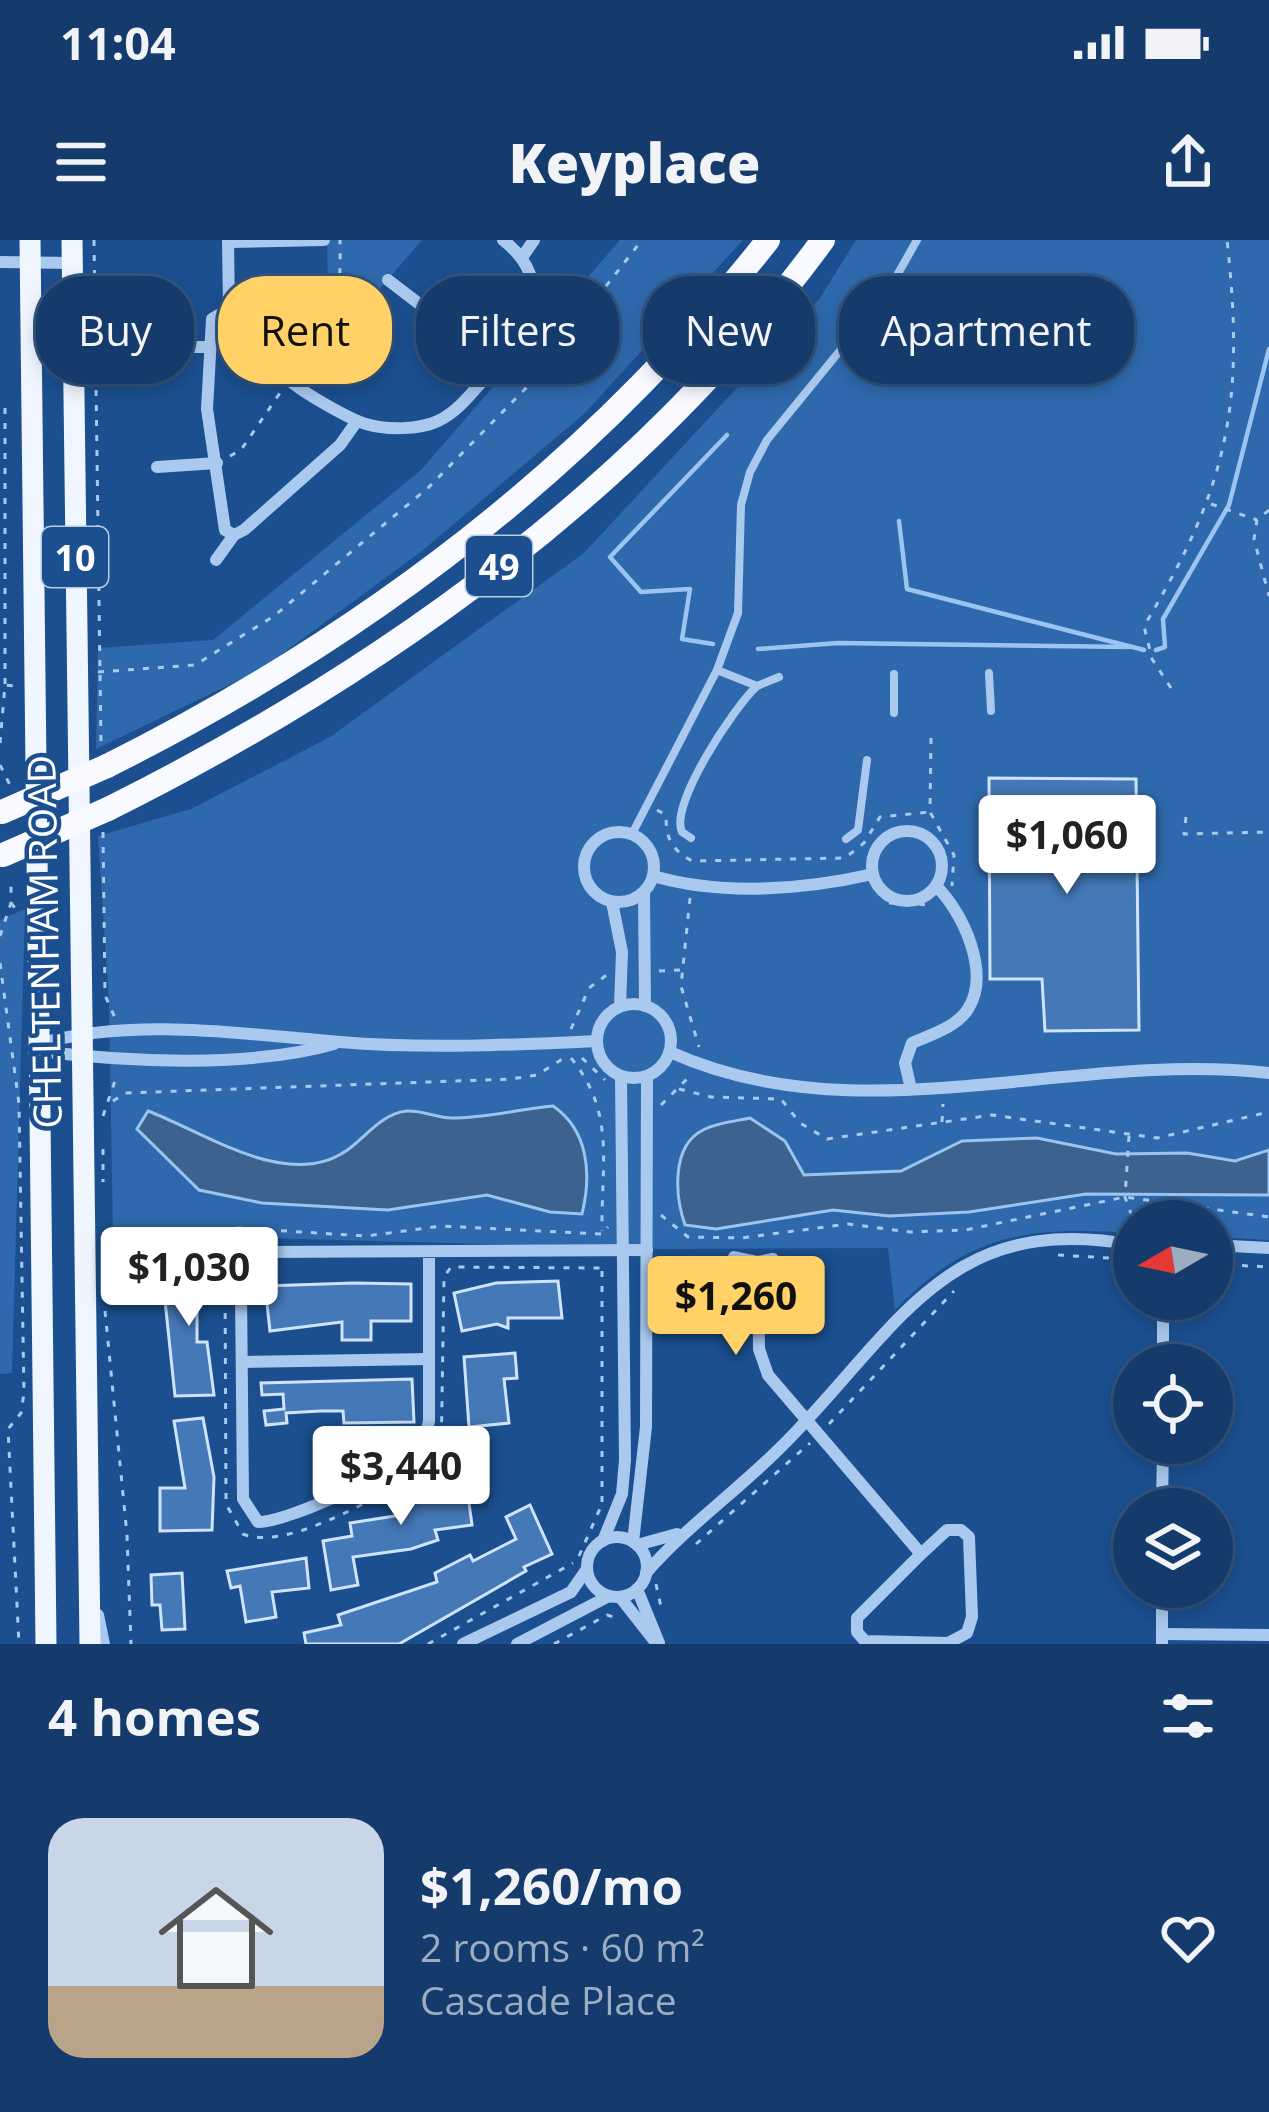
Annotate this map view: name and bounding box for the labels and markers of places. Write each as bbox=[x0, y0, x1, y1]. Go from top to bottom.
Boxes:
pin: $1,060 bbox=[969, 795, 1165, 897]
pin: $1,030 bbox=[91, 1227, 287, 1329]
pin: $1,260 bbox=[638, 1256, 834, 1358]
pin: $3,440 bbox=[303, 1426, 499, 1528]

